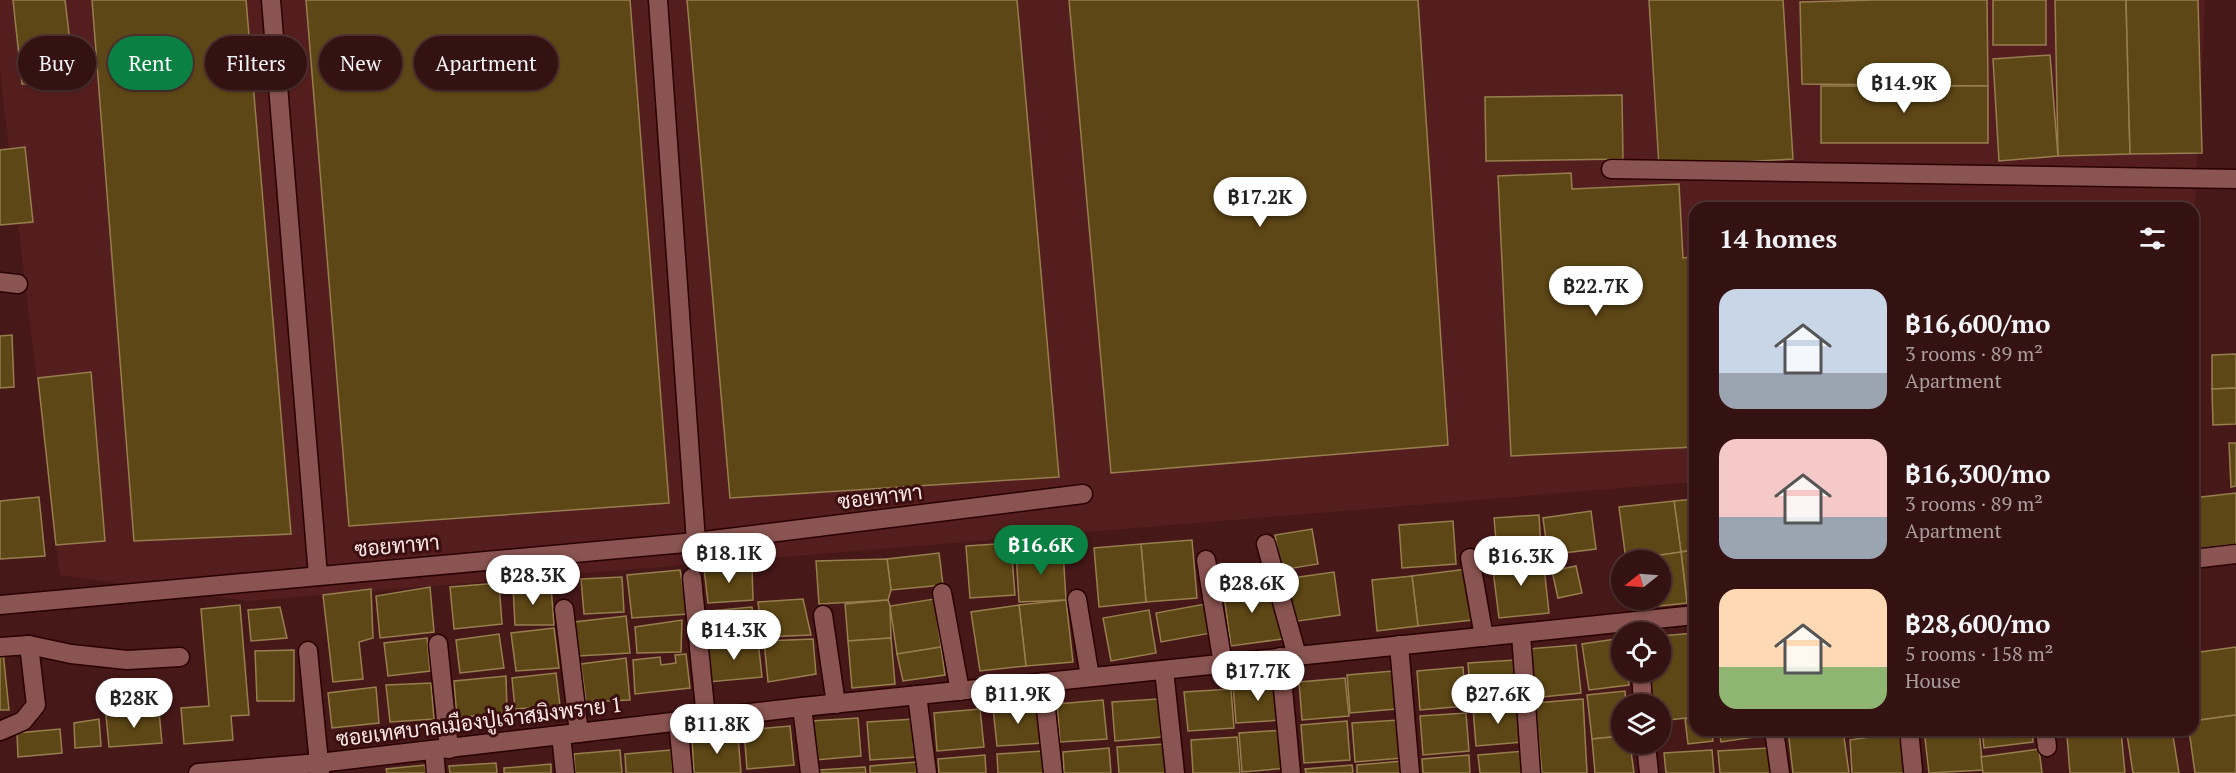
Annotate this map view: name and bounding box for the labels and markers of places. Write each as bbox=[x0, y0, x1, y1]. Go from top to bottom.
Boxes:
pin: ฿14.9K bbox=[1855, 63, 1953, 114]
pin: ฿17.2K bbox=[1211, 177, 1309, 228]
pin: ฿22.7K bbox=[1547, 266, 1645, 317]
pin: ฿16.6K bbox=[992, 525, 1090, 576]
pin: ฿18.1K bbox=[680, 533, 778, 584]
pin: ฿16.3K bbox=[1472, 536, 1570, 587]
pin: ฿28.3K bbox=[484, 555, 582, 606]
pin: ฿28.6K bbox=[1203, 563, 1301, 614]
pin: ฿14.3K bbox=[685, 610, 783, 661]
pin: ฿17.7K bbox=[1209, 651, 1307, 702]
pin: ฿11.9K bbox=[969, 674, 1067, 725]
pin: ฿27.6K bbox=[1449, 674, 1547, 725]
pin: ฿28K bbox=[98, 678, 170, 729]
pin: ฿11.8K bbox=[668, 704, 766, 755]

